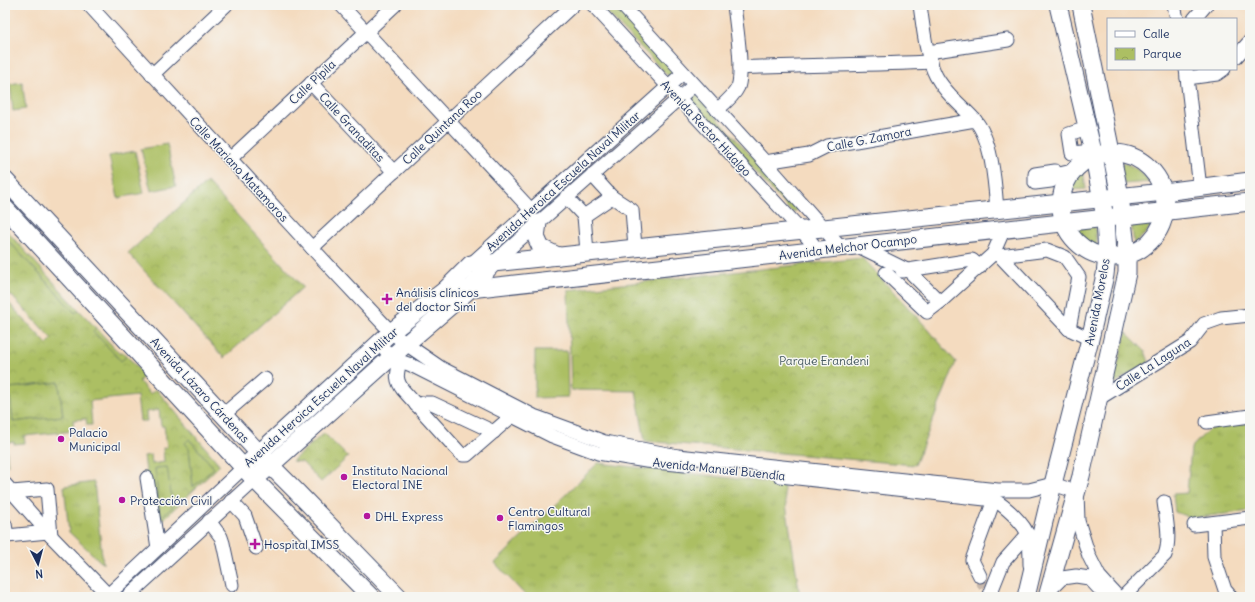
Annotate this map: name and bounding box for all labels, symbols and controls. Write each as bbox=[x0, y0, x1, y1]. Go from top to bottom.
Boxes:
legend bbox=[1107, 18, 1237, 70]
text: Calle bbox=[1143, 26, 1170, 41]
text: Parque bbox=[1143, 46, 1182, 61]
street label: Calle Pípila bbox=[286, 57, 339, 107]
street label: Avenida Rector Hidalgo bbox=[657, 77, 755, 179]
street label: Calle Quintana Roo bbox=[399, 86, 485, 168]
street label: Calle Granaditas bbox=[316, 89, 388, 165]
street label: Avenida Heroica Escuela Naval Militar bbox=[483, 108, 643, 254]
street label: Calle Mariano Matamoros bbox=[186, 113, 292, 225]
street label: Calle G. Zamora bbox=[825, 123, 913, 155]
street label: Avenida Melchor Ocampo bbox=[778, 231, 918, 263]
street label: Avenida Morelos bbox=[1081, 257, 1113, 347]
place label: Análisis clínicos del doctor Simi bbox=[396, 285, 479, 314]
marker: Análisis clínicos del doctor Simi bbox=[381, 293, 393, 305]
street label: Avenida Heroica Escuela Naval Militar bbox=[241, 324, 401, 470]
street label: Avenida Lázaro Cárdenas bbox=[147, 334, 253, 446]
street label: Calle La Laguna bbox=[1113, 334, 1193, 394]
park label: Parque Erandeni bbox=[779, 353, 869, 368]
place label: Palacio Municipal bbox=[69, 425, 120, 454]
marker: Palacio Municipal bbox=[56, 434, 66, 444]
street label: Avenida Manuel Buendía bbox=[652, 455, 786, 483]
place label: Instituto Nacional Electoral INE bbox=[352, 463, 448, 492]
marker: Instituto Nacional Electoral INE bbox=[339, 472, 349, 482]
place label: Protección Civil bbox=[130, 493, 212, 508]
marker: Protección Civil bbox=[117, 495, 127, 505]
place label: Centro Cultural Flamingos bbox=[508, 504, 590, 533]
place label: DHL Express bbox=[375, 509, 443, 524]
marker: DHL Express bbox=[362, 511, 372, 521]
marker: Centro Cultural Flamingos bbox=[495, 513, 505, 523]
place label: Hospital IMSS bbox=[264, 537, 339, 552]
marker: Hospital IMSS bbox=[249, 538, 261, 550]
north arrow bbox=[18, 544, 58, 584]
text: N bbox=[35, 567, 44, 581]

